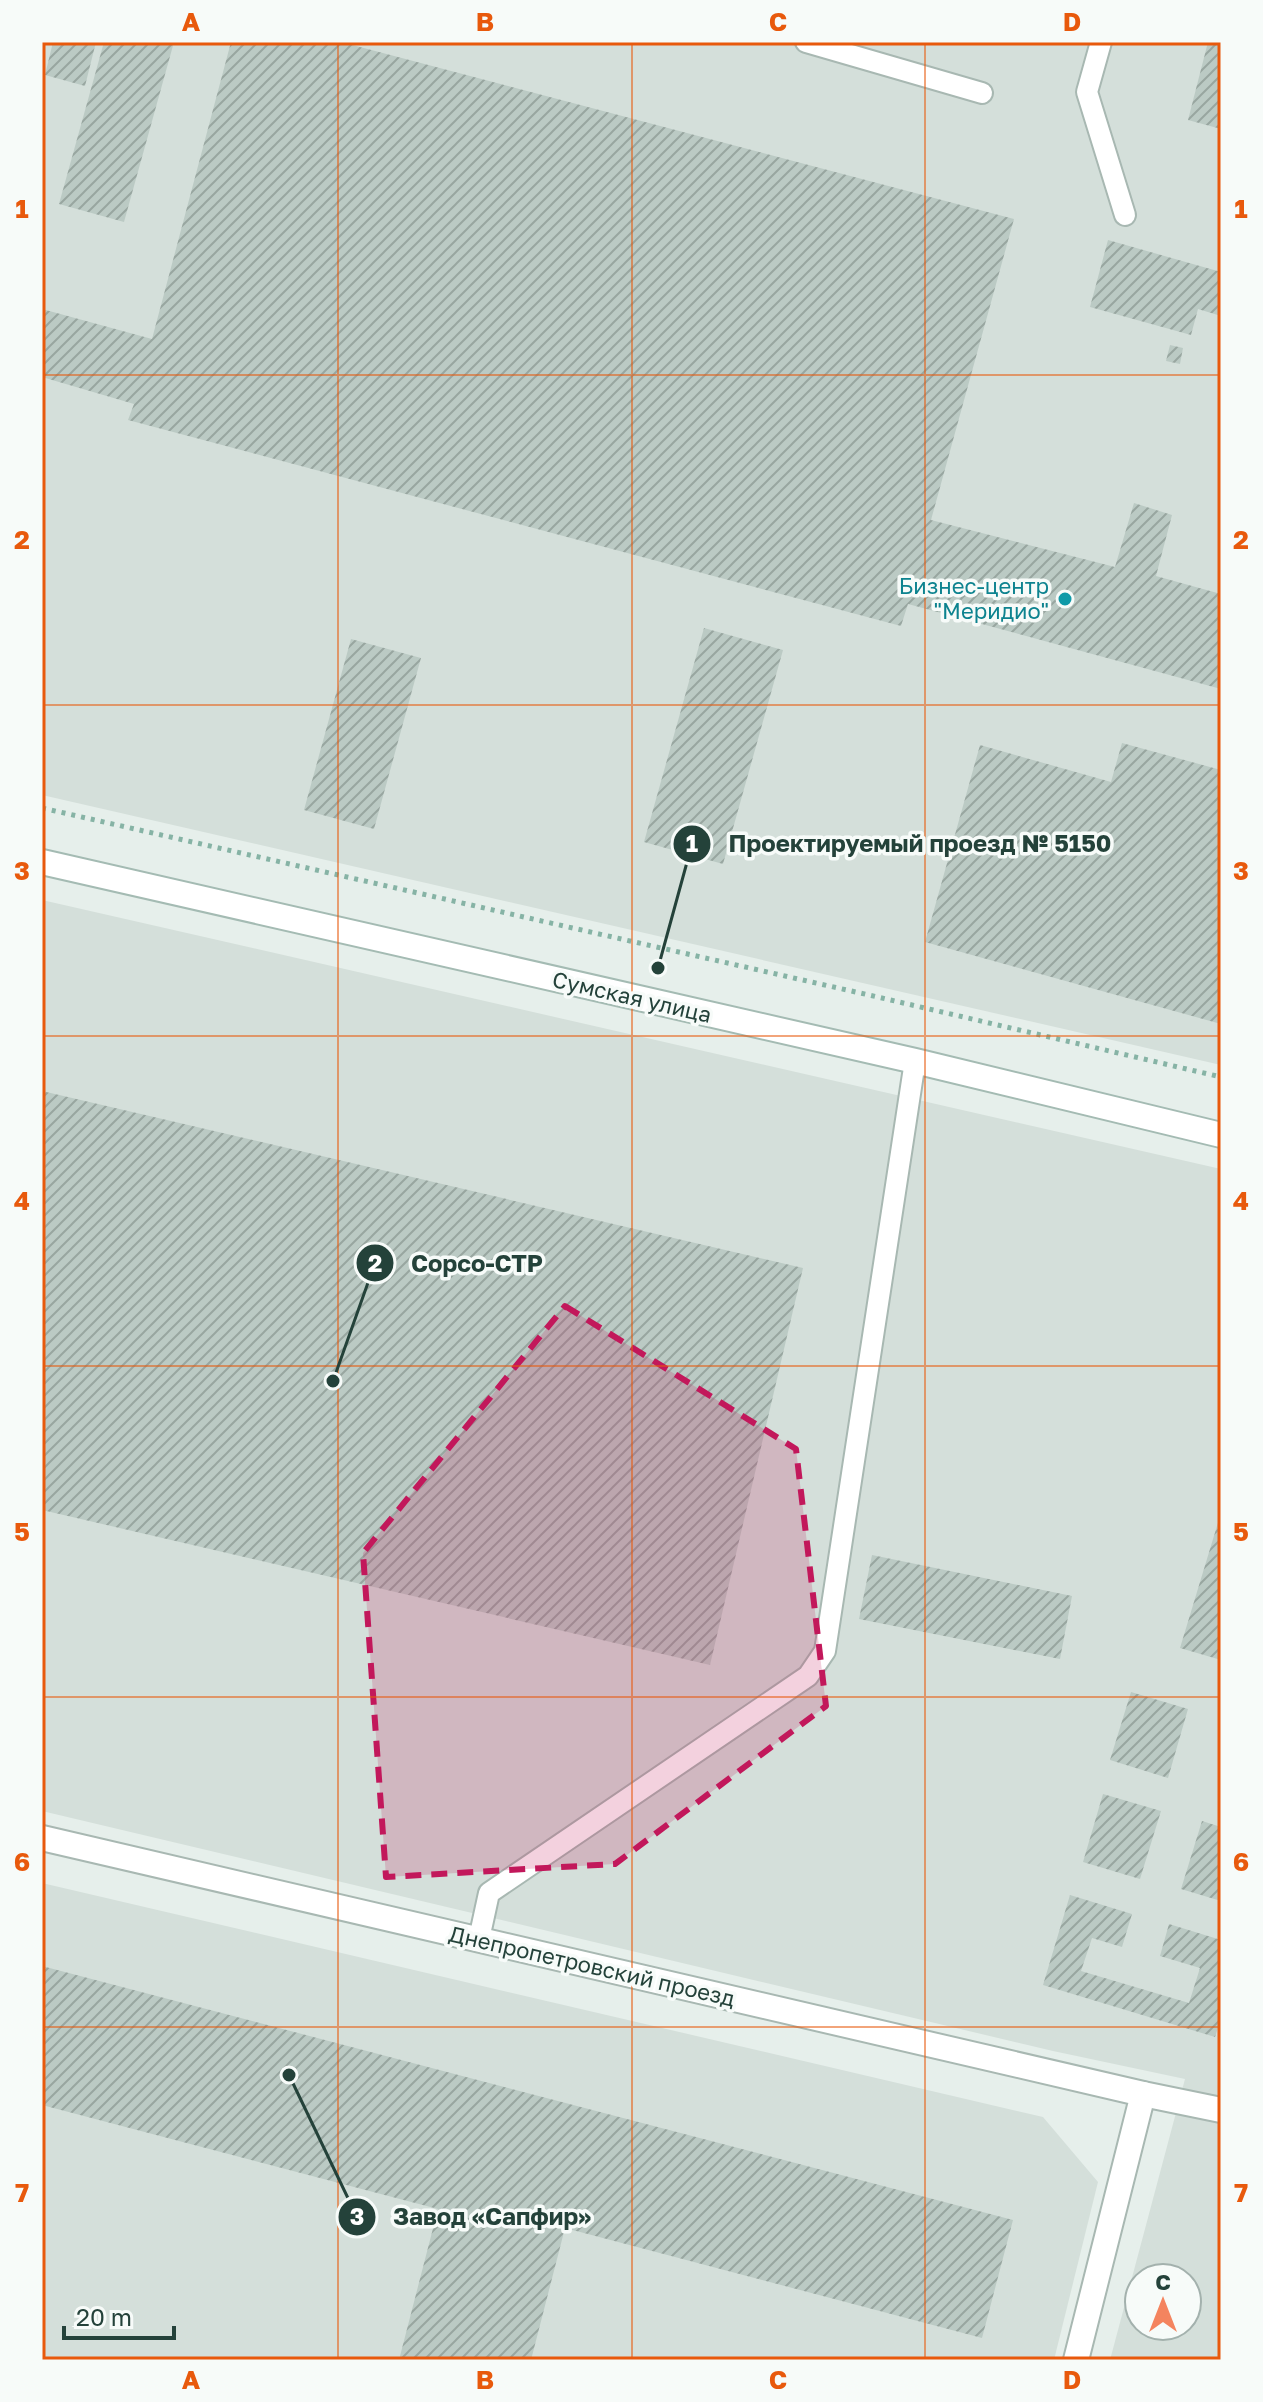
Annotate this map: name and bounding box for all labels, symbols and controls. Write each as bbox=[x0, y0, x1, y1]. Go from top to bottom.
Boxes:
text: A bbox=[182, 6, 201, 37]
text: B bbox=[476, 6, 494, 37]
text: C bbox=[769, 6, 787, 37]
text: D bbox=[1063, 6, 1081, 37]
text: 1 bbox=[15, 193, 29, 224]
text: 1 bbox=[1234, 193, 1248, 224]
text: 2 bbox=[14, 524, 30, 555]
text: 2 bbox=[1233, 524, 1249, 555]
place label: Бизнес-центр "Меридио" bbox=[899, 572, 1049, 624]
marker: Бизнес-центр "Меридио" bbox=[1056, 590, 1074, 608]
callout: Проектируемый проезд № 5150 bbox=[672, 820, 1127, 868]
text: 1 bbox=[686, 828, 698, 857]
text: Проектируемый проезд № 5150 bbox=[729, 828, 1111, 857]
text: 3 bbox=[14, 855, 30, 886]
text: 3 bbox=[1233, 855, 1249, 886]
street label: Сумская улица bbox=[550, 965, 714, 1028]
text: 4 bbox=[14, 1185, 30, 1216]
text: 4 bbox=[1233, 1185, 1249, 1216]
callout: Сорсо-СТР bbox=[355, 1239, 559, 1287]
text: 2 bbox=[368, 1248, 382, 1277]
text: Сорсо-СТР bbox=[411, 1248, 543, 1277]
text: 5 bbox=[14, 1516, 30, 1547]
text: 5 bbox=[1233, 1516, 1249, 1547]
text: 6 bbox=[14, 1846, 30, 1877]
text: 6 bbox=[1233, 1846, 1249, 1877]
street label: Днепропетровский проезд bbox=[447, 1919, 738, 2012]
text: 7 bbox=[15, 2177, 29, 2208]
text: 7 bbox=[1234, 2177, 1248, 2208]
callout: Завод «Сапфир» bbox=[337, 2193, 607, 2241]
text: 3 bbox=[350, 2201, 364, 2230]
text: Завод «Сапфир» bbox=[393, 2201, 591, 2230]
north arrow bbox=[1123, 2262, 1203, 2342]
text: С bbox=[1155, 2268, 1171, 2295]
scale bar bbox=[64, 2290, 174, 2340]
text: 20 m bbox=[76, 2302, 132, 2331]
text: A bbox=[182, 2364, 201, 2395]
text: B bbox=[476, 2364, 494, 2395]
text: C bbox=[769, 2364, 787, 2395]
text: D bbox=[1063, 2364, 1081, 2395]

